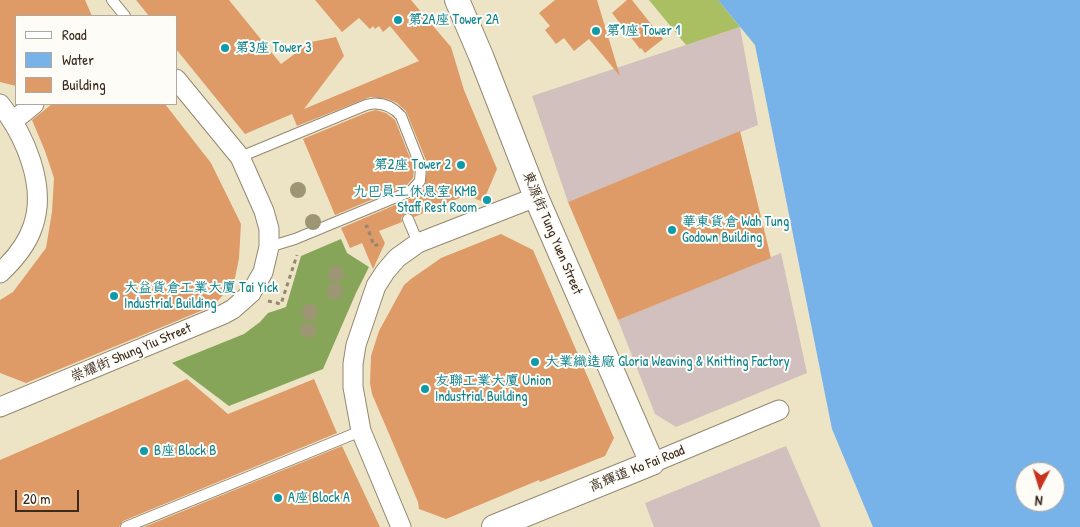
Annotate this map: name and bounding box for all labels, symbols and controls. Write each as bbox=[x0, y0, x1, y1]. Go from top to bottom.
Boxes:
place label: 第2A座 Tower 2A bbox=[408, 12, 499, 28]
marker: 第2A座 Tower 2A bbox=[392, 14, 404, 26]
legend bbox=[15, 15, 178, 105]
place label: 第1座 Tower 1 bbox=[606, 23, 680, 39]
text: Road bbox=[62, 24, 87, 45]
marker: 第1座 Tower 1 bbox=[590, 25, 602, 37]
place label: 第3座 Tower 3 bbox=[235, 40, 312, 56]
marker: 第3座 Tower 3 bbox=[219, 42, 231, 54]
text: Water bbox=[62, 49, 94, 70]
text: Building bbox=[62, 74, 106, 95]
place label: 第2座 Tower 2 bbox=[374, 157, 451, 173]
marker: 第2座 Tower 2 bbox=[455, 159, 467, 171]
street label: 東源街 Tung Yuen Street bbox=[518, 169, 586, 297]
place label: 九巴員工休息室 KMB Staff Rest Room bbox=[353, 184, 477, 216]
marker: 九巴員工休息室 KMB Staff Rest Room bbox=[481, 194, 493, 206]
place label: 華東貨倉 Wah Tung Godown Building bbox=[682, 214, 789, 246]
marker: 華東貨倉 Wah Tung Godown Building bbox=[666, 224, 678, 236]
place label: 大益貨倉工業大廈 Tai Yick Industrial Building bbox=[124, 280, 278, 312]
marker: 大益貨倉工業大廈 Tai Yick Industrial Building bbox=[108, 290, 120, 302]
street label: 崇耀街 Shung Yiu Street bbox=[68, 320, 194, 386]
place label: 大業織造廠 Gloria Weaving & Knitting Factory bbox=[545, 354, 790, 370]
marker: 大業織造廠 Gloria Weaving & Knitting Factory bbox=[529, 356, 541, 368]
place label: 友聯工業大廈 Union Industrial Building bbox=[435, 373, 551, 406]
marker: 友聯工業大廈 Union Industrial Building bbox=[419, 383, 431, 395]
street label: 高輝道 Ko Fai Road bbox=[587, 442, 687, 496]
place label: B座 Block B bbox=[154, 443, 216, 459]
marker: B座 Block B bbox=[138, 445, 150, 457]
north arrow bbox=[1015, 462, 1065, 512]
scale bar bbox=[18, 480, 81, 512]
text: 20 m bbox=[23, 488, 50, 509]
place label: A座 Block A bbox=[288, 490, 350, 506]
marker: A座 Block A bbox=[272, 492, 284, 504]
text: N bbox=[1034, 492, 1043, 511]

